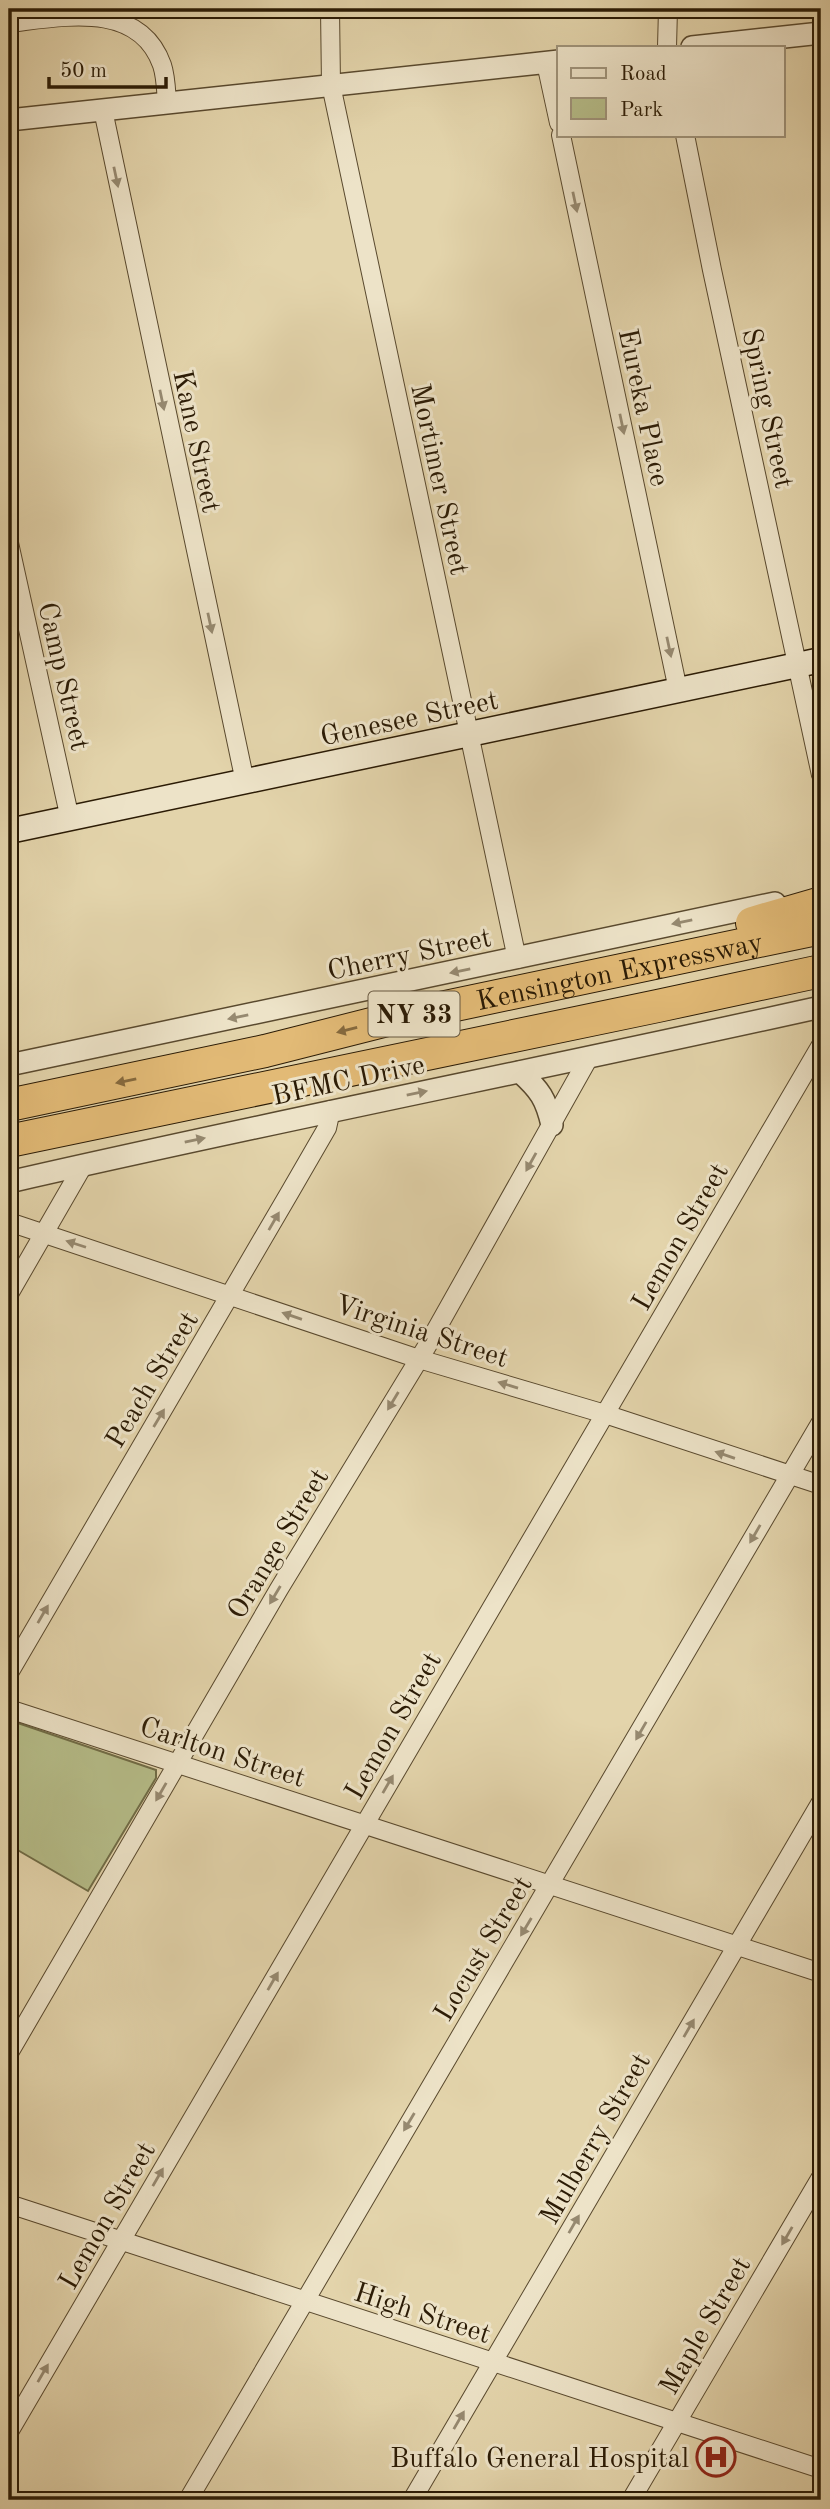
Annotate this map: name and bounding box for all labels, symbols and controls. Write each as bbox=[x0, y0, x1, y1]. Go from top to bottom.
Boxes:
scale bar bbox=[49, 46, 166, 90]
legend bbox=[557, 46, 784, 136]
text: 50 m bbox=[60, 61, 107, 82]
text: Road bbox=[620, 64, 667, 85]
text: Park bbox=[620, 100, 663, 121]
one-way arrow bbox=[111, 166, 122, 188]
one-way arrow bbox=[570, 191, 581, 213]
street label: Eureka Place bbox=[612, 326, 672, 489]
street label: Spring Street bbox=[735, 326, 797, 491]
street label: Kane Street bbox=[166, 368, 224, 515]
street label: Mortimer Street bbox=[404, 381, 472, 578]
one-way arrow bbox=[157, 389, 168, 411]
one-way arrow bbox=[617, 413, 628, 435]
street label: Camp Street bbox=[31, 600, 93, 754]
one-way arrow bbox=[204, 612, 215, 634]
one-way arrow bbox=[664, 636, 675, 658]
street label: Genesee Street bbox=[318, 687, 501, 752]
one-way arrow bbox=[671, 916, 693, 927]
street label: Cherry Street bbox=[325, 925, 494, 987]
street label: Kensington Expressway bbox=[474, 930, 766, 1017]
one-way arrow bbox=[449, 965, 471, 976]
road number: NY 33 bbox=[368, 992, 460, 1036]
one-way arrow bbox=[227, 1012, 249, 1023]
one-way arrow bbox=[336, 1025, 358, 1036]
street label: BFMC Drive bbox=[270, 1052, 428, 1112]
one-way arrow bbox=[115, 1075, 137, 1086]
one-way arrow bbox=[407, 1087, 429, 1098]
one-way arrow bbox=[184, 1134, 206, 1145]
one-way arrow bbox=[525, 1152, 538, 1171]
street label: Lemon Street bbox=[628, 1159, 735, 1316]
one-way arrow bbox=[267, 1212, 280, 1231]
one-way arrow bbox=[65, 1238, 86, 1249]
street label: Virginia Street bbox=[331, 1292, 511, 1374]
street label: Peach Street bbox=[102, 1307, 205, 1454]
one-way arrow bbox=[281, 1310, 302, 1321]
one-way arrow bbox=[498, 1380, 519, 1390]
one-way arrow bbox=[387, 1391, 400, 1411]
one-way arrow bbox=[152, 1408, 165, 1427]
one-way arrow bbox=[714, 1449, 735, 1459]
street label: Orange Street bbox=[224, 1464, 335, 1625]
one-way arrow bbox=[749, 1525, 762, 1544]
one-way arrow bbox=[269, 1586, 281, 1605]
one-way arrow bbox=[37, 1604, 49, 1623]
street label: Lemon Street bbox=[341, 1648, 448, 1805]
street label: Carlton Street bbox=[136, 1714, 308, 1794]
one-way arrow bbox=[635, 1721, 647, 1740]
one-way arrow bbox=[382, 1775, 394, 1794]
one-way arrow bbox=[155, 1782, 167, 1802]
street label: Locust Street bbox=[430, 1872, 539, 2027]
one-way arrow bbox=[519, 1917, 532, 1936]
one-way arrow bbox=[267, 1971, 279, 1990]
one-way arrow bbox=[683, 2018, 695, 2037]
street label: Mulberry Street bbox=[536, 2049, 657, 2230]
one-way arrow bbox=[403, 2113, 415, 2132]
street label: Lemon Street bbox=[55, 2138, 162, 2295]
one-way arrow bbox=[152, 2167, 164, 2187]
one-way arrow bbox=[568, 2214, 580, 2234]
one-way arrow bbox=[780, 2226, 793, 2245]
street label: Maple Street bbox=[656, 2253, 757, 2400]
street label: High Street bbox=[350, 2280, 494, 2350]
one-way arrow bbox=[37, 2364, 49, 2383]
one-way arrow bbox=[453, 2411, 466, 2430]
hospital icon: Buffalo General Hospital bbox=[695, 2436, 737, 2478]
place label: Buffalo General Hospital bbox=[390, 2446, 689, 2474]

